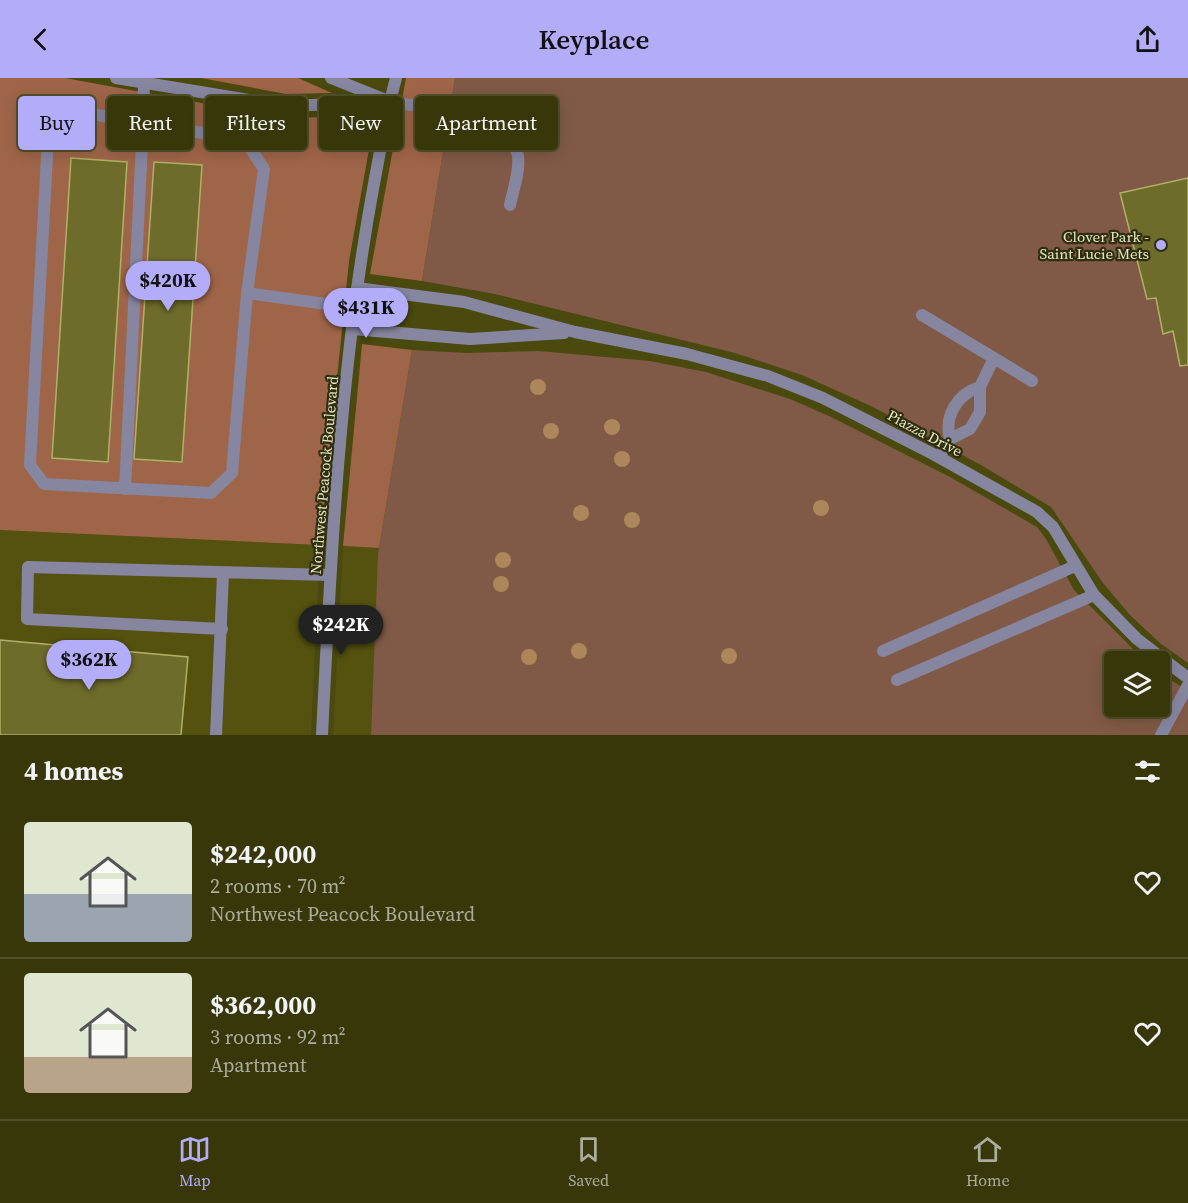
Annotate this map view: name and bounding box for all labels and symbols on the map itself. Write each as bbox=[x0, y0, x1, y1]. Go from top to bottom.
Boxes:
place label: Clover Park - Saint Lucie Mets bbox=[1039, 226, 1149, 264]
marker: Clover Park - Saint Lucie Mets bbox=[1154, 238, 1168, 252]
pin: $420K bbox=[126, 261, 210, 312]
pin: $431K bbox=[324, 288, 408, 339]
street label: Northwest Peacock Boulevard bbox=[305, 375, 343, 575]
street label: Piazza Drive bbox=[884, 404, 966, 462]
pin: $242K bbox=[299, 605, 383, 656]
pin: $362K bbox=[47, 640, 131, 691]

